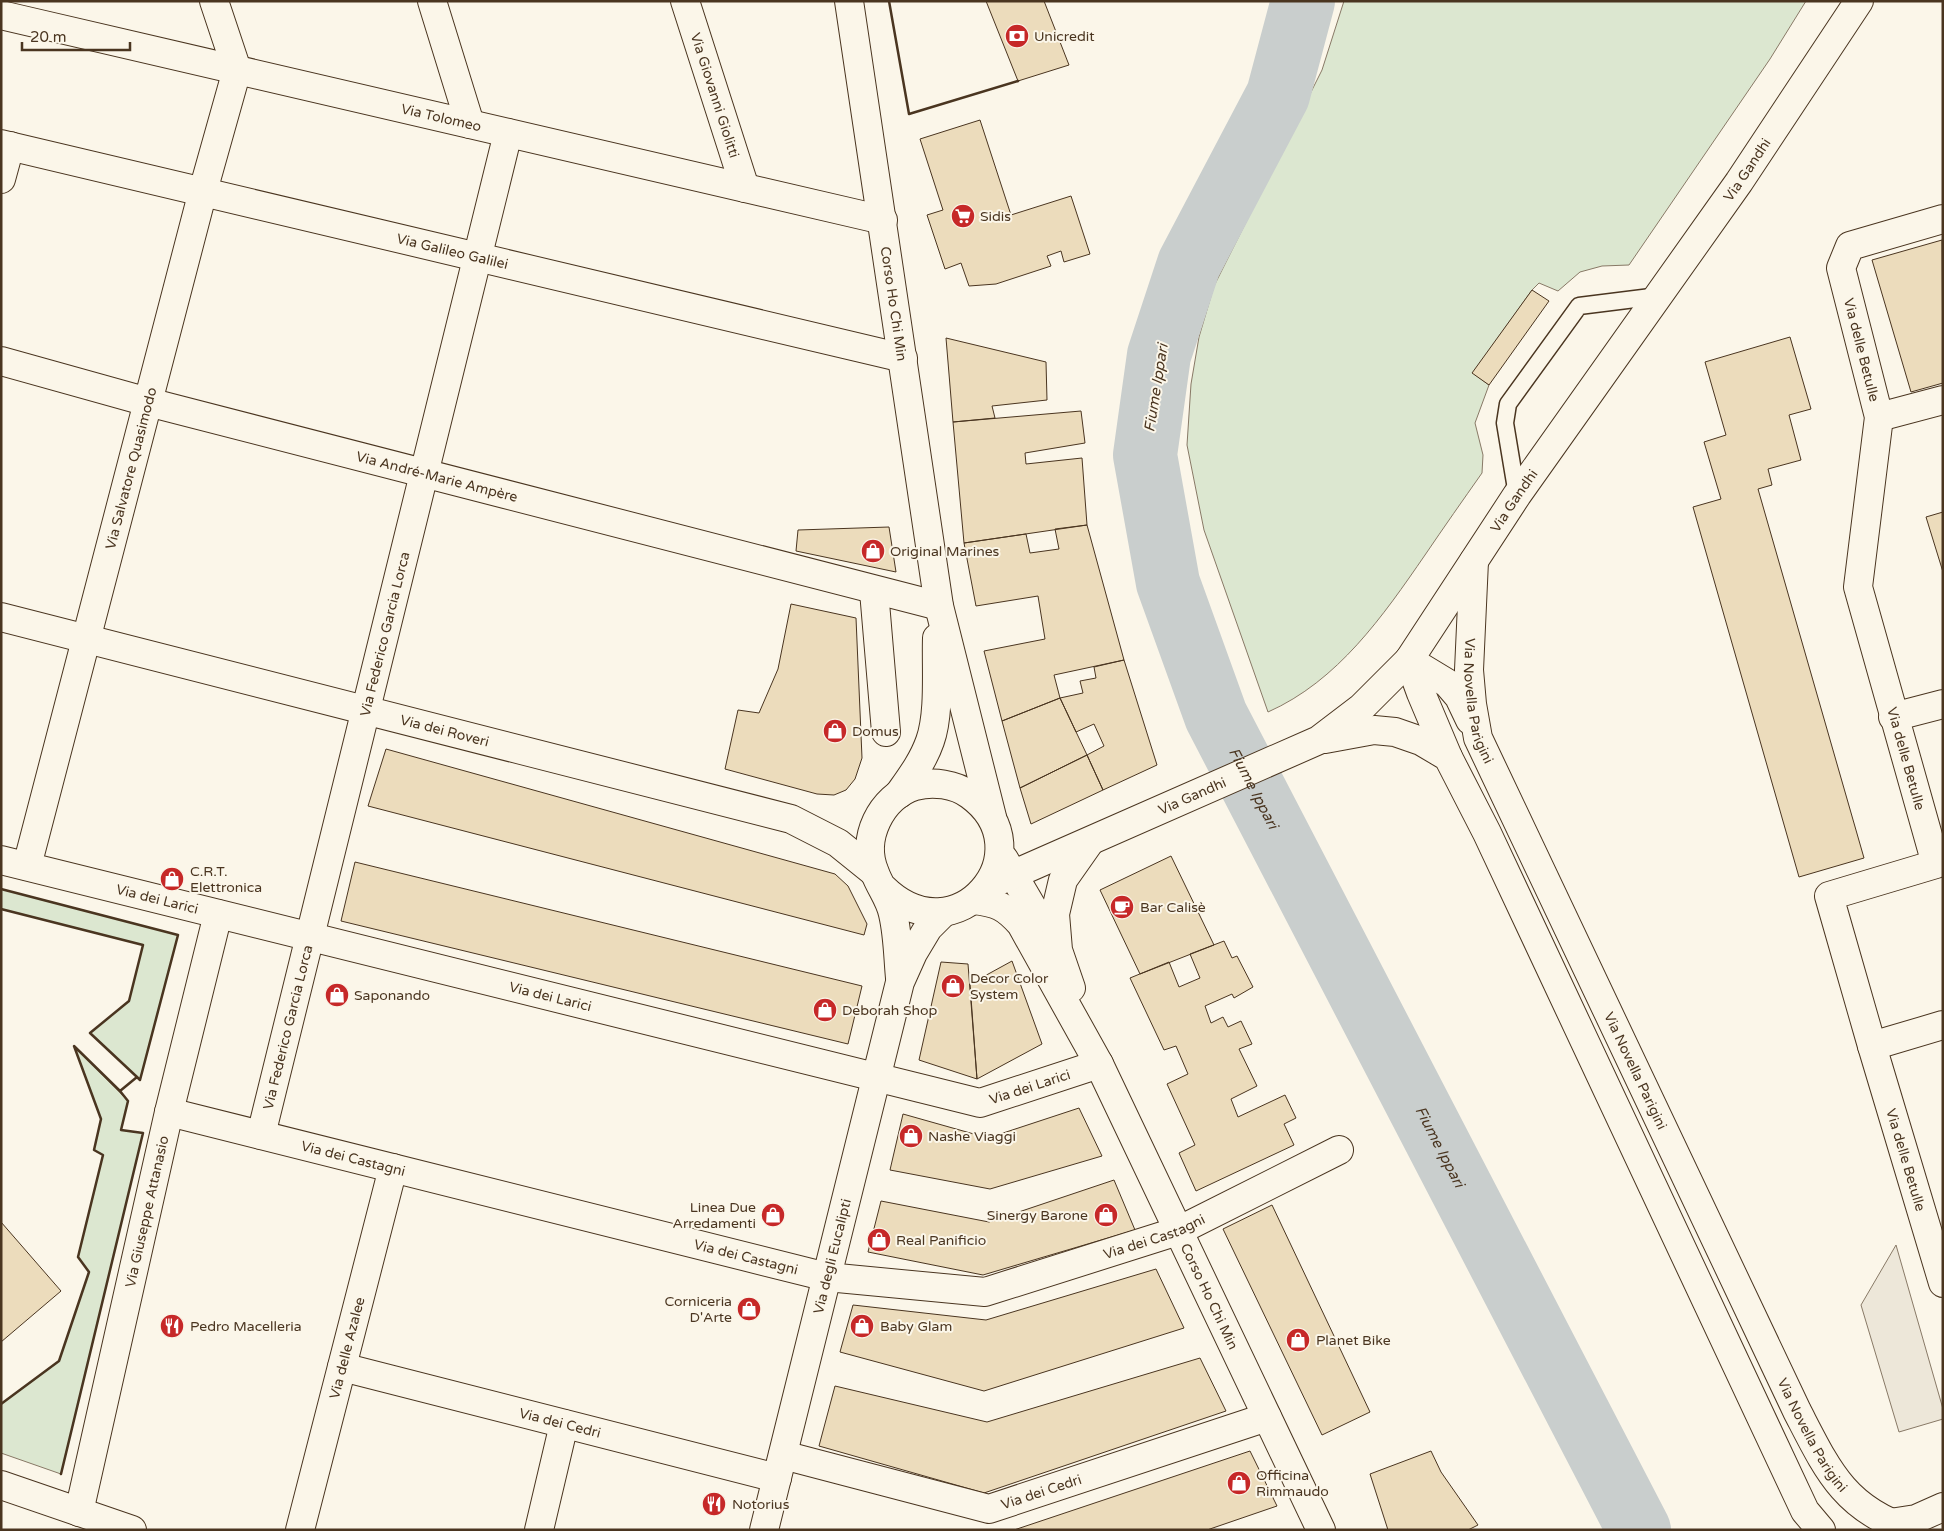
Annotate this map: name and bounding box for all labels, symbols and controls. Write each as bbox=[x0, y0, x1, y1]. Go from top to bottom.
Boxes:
scale bar bbox=[22, 20, 130, 52]
bank icon: Unicredit bbox=[1004, 23, 1030, 49]
text: 20 m bbox=[30, 28, 67, 46]
place label: Unicredit bbox=[1034, 28, 1095, 45]
street label: Via Giovanni Giolitti bbox=[687, 31, 743, 160]
street label: Via Tolomeo bbox=[399, 100, 483, 135]
street label: Via Gandhi bbox=[1720, 135, 1775, 205]
supermarket icon: Sidis bbox=[950, 203, 976, 229]
place label: Sidis bbox=[980, 208, 1011, 225]
street label: Via Galileo Galilei bbox=[395, 230, 510, 273]
street label: Corso Ho Chi Min bbox=[877, 245, 910, 362]
street label: Via delle Betulle bbox=[1840, 296, 1883, 404]
water label: Fiume Ippari bbox=[1140, 340, 1172, 433]
street label: Via Salvatore Quasimodo bbox=[102, 386, 160, 551]
street label: Via André-Marie Ampère bbox=[354, 448, 519, 506]
street label: Via Gandhi bbox=[1487, 466, 1542, 536]
shop icon: Original Marines bbox=[860, 538, 886, 564]
place label: Original Marines bbox=[890, 543, 1000, 560]
street label: Via Federico Garcia Lorca bbox=[357, 550, 413, 718]
street label: Via Novella Parigini bbox=[1460, 637, 1497, 766]
street label: Via delle Betulle bbox=[1883, 705, 1928, 812]
street label: Via dei Roveri bbox=[398, 711, 491, 750]
shop icon: Domus bbox=[822, 718, 848, 744]
place label: Domus bbox=[852, 723, 899, 740]
water label: Fiume Ippari bbox=[1225, 745, 1283, 834]
street label: Via Gandhi bbox=[1156, 774, 1229, 819]
place label: C.R.T. Elettronica bbox=[190, 863, 262, 896]
shop icon: C.R.T. Elettronica bbox=[159, 866, 185, 892]
street label: Via dei Larici bbox=[114, 881, 200, 918]
cafe icon: Bar Calisè bbox=[1109, 894, 1135, 920]
place label: Bar Calisè bbox=[1140, 899, 1206, 916]
street label: Via Federico Garcia Lorca bbox=[260, 943, 317, 1111]
place label: Decor Color System bbox=[970, 970, 1049, 1003]
shop icon: Decor Color System bbox=[940, 973, 966, 999]
street label: Via dei Larici bbox=[507, 978, 593, 1015]
shop icon: Saponando bbox=[324, 982, 350, 1008]
place label: Saponando bbox=[354, 987, 430, 1004]
shop icon: Deborah Shop bbox=[812, 997, 838, 1023]
place label: Deborah Shop bbox=[842, 1002, 937, 1019]
street label: Via Novella Parigini bbox=[1600, 1009, 1670, 1132]
street label: Via dei Larici bbox=[987, 1066, 1073, 1108]
water label: Fiume Ippari bbox=[1411, 1103, 1469, 1192]
street label: Via delle Betulle bbox=[1882, 1107, 1929, 1213]
shop icon: Nashe Viaggi bbox=[898, 1123, 924, 1149]
place label: Nashe Viaggi bbox=[928, 1128, 1016, 1145]
street label: Via Giuseppe Attanasio bbox=[122, 1134, 172, 1289]
street label: Via dei Castagni bbox=[299, 1137, 407, 1180]
street label: Via degli Eucalipti bbox=[810, 1197, 855, 1316]
place label: Linea Due Arredamenti bbox=[673, 1199, 756, 1232]
shop icon: Linea Due Arredamenti bbox=[760, 1202, 786, 1228]
shop icon: Sinergy Barone bbox=[1093, 1202, 1119, 1228]
place label: Sinergy Barone bbox=[987, 1207, 1088, 1224]
street label: Via dei Castagni bbox=[1101, 1211, 1208, 1263]
shop icon: Real Panificio bbox=[866, 1227, 892, 1253]
place label: Real Panificio bbox=[896, 1232, 986, 1249]
street label: Via dei Castagni bbox=[692, 1236, 800, 1278]
street label: Corso Ho Chi Min bbox=[1177, 1241, 1242, 1352]
place label: Corniceria D'Arte bbox=[665, 1293, 732, 1326]
street label: Via delle Azalee bbox=[326, 1295, 369, 1401]
shop icon: Corniceria D'Arte bbox=[736, 1296, 762, 1322]
restaurant icon: Pedro Macelleria bbox=[159, 1313, 185, 1339]
shop icon: Baby Glam bbox=[849, 1313, 875, 1339]
place label: Pedro Macelleria bbox=[190, 1318, 302, 1335]
place label: Baby Glam bbox=[880, 1318, 952, 1335]
shop icon: Planet Bike bbox=[1285, 1327, 1311, 1353]
place label: Planet Bike bbox=[1316, 1332, 1391, 1349]
street label: Via Novella Parigini bbox=[1774, 1375, 1851, 1496]
street label: Via dei Cedri bbox=[517, 1405, 603, 1442]
place label: Officina Rimmaudo bbox=[1256, 1467, 1329, 1500]
shop icon: Officina Rimmaudo bbox=[1226, 1470, 1252, 1496]
street label: Via dei Cedri bbox=[999, 1471, 1084, 1513]
restaurant icon: Notorius bbox=[701, 1491, 727, 1517]
place label: Notorius bbox=[732, 1496, 790, 1513]

